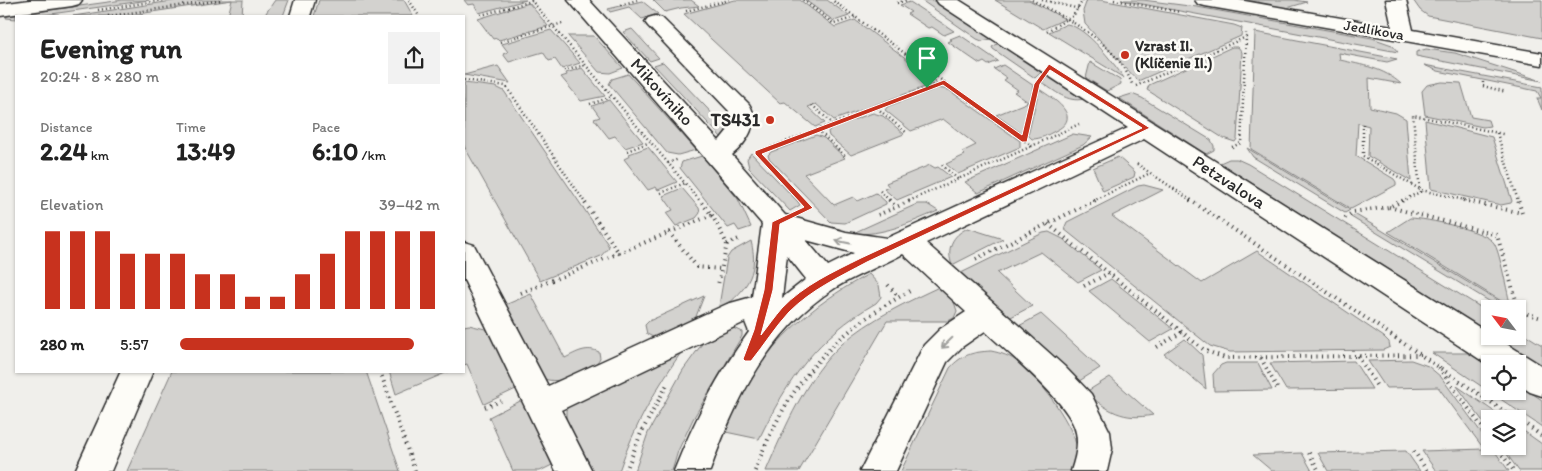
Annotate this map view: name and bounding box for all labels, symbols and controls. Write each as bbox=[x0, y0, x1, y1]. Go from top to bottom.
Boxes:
street label: Jedlíkova bbox=[1342, 16, 1406, 44]
text: Evening run bbox=[40, 31, 182, 65]
button: share bbox=[388, 32, 440, 84]
pin bbox=[906, 37, 948, 88]
place label: Vzrast II. (Klíčenie II.) bbox=[1135, 37, 1212, 73]
icon: arrive bbox=[913, 44, 941, 72]
marker: Vzrast II. (Klíčenie II.) bbox=[1119, 49, 1131, 61]
street label: Mikovíniho bbox=[626, 53, 698, 131]
text: 20:24 · 8 × 280 m bbox=[40, 67, 159, 86]
place label: TS431 bbox=[710, 109, 761, 131]
marker: TS431 bbox=[764, 114, 776, 126]
text: Distance bbox=[40, 119, 92, 136]
text: Time bbox=[176, 119, 206, 136]
text: Pace bbox=[312, 119, 340, 136]
text: 2.24 bbox=[40, 136, 87, 166]
text: 13:49 bbox=[176, 136, 235, 166]
text: 6:10 bbox=[312, 136, 358, 166]
text: km bbox=[87, 147, 109, 164]
text: /km bbox=[358, 147, 386, 164]
street label: Petzvalova bbox=[1188, 150, 1270, 214]
text: Elevation bbox=[40, 195, 104, 214]
text: 39–42 m bbox=[379, 195, 440, 214]
one-way arrow bbox=[835, 236, 851, 246]
north arrow bbox=[1481, 300, 1526, 345]
map controls bbox=[1481, 300, 1526, 455]
text: 280 m bbox=[40, 335, 84, 354]
text: 5:57 bbox=[120, 335, 149, 354]
one-way arrow bbox=[941, 337, 953, 349]
button: locate bbox=[1481, 355, 1526, 400]
button: layers bbox=[1481, 410, 1526, 455]

